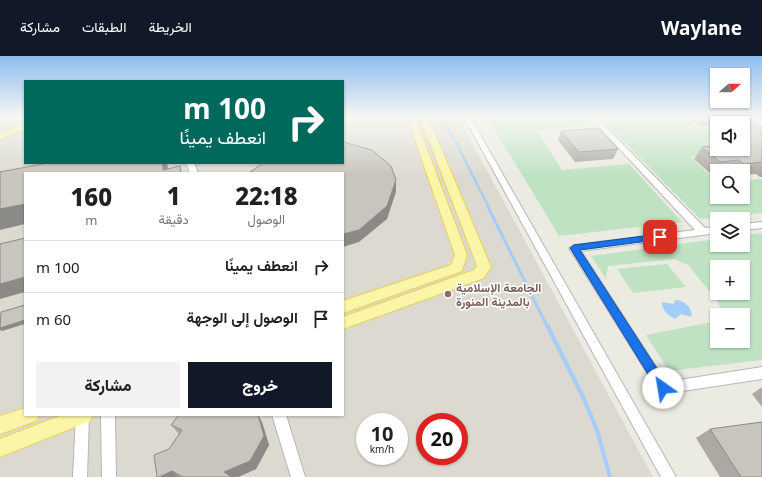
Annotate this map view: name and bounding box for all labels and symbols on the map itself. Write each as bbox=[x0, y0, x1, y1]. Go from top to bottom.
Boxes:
north arrow bbox=[710, 68, 750, 108]
pin bbox=[643, 220, 677, 254]
place label: الجامعة الإسلامية بالمدينة المنورة bbox=[456, 279, 541, 310]
marker: الجامعة الإسلامية بالمدينة المنورة bbox=[443, 289, 453, 299]
position arrow bbox=[642, 367, 684, 409]
speed limit sign: 20 bbox=[416, 413, 468, 465]

